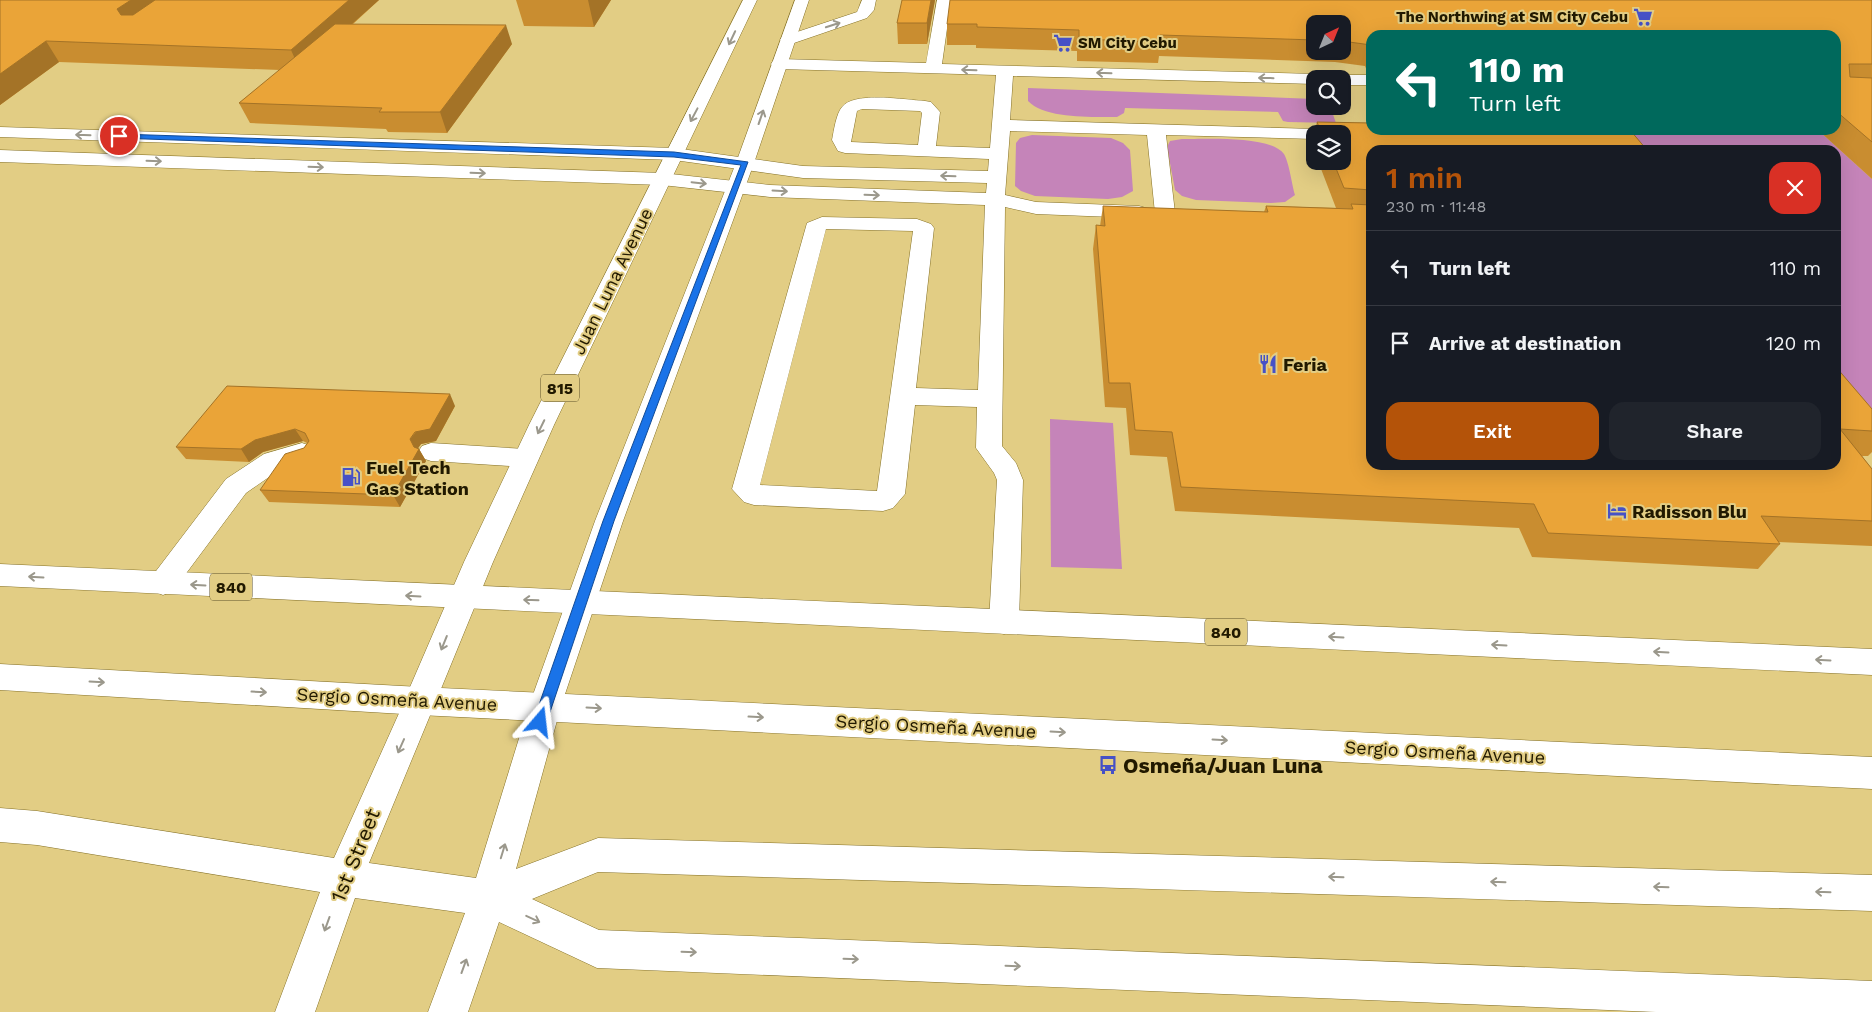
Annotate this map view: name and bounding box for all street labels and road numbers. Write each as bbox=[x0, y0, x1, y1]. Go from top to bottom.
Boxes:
street label: Juan Luna Avenue bbox=[567, 204, 657, 358]
road number: 815 bbox=[541, 374, 579, 402]
road number: 840 bbox=[210, 574, 252, 600]
road number: 840 bbox=[1205, 618, 1247, 646]
street label: Sergio Osmeña Avenue bbox=[296, 683, 498, 715]
street label: Sergio Osmeña Avenue bbox=[835, 710, 1037, 742]
street label: Sergio Osmeña Avenue bbox=[1344, 736, 1546, 768]
street label: 1st Street bbox=[325, 805, 385, 905]

